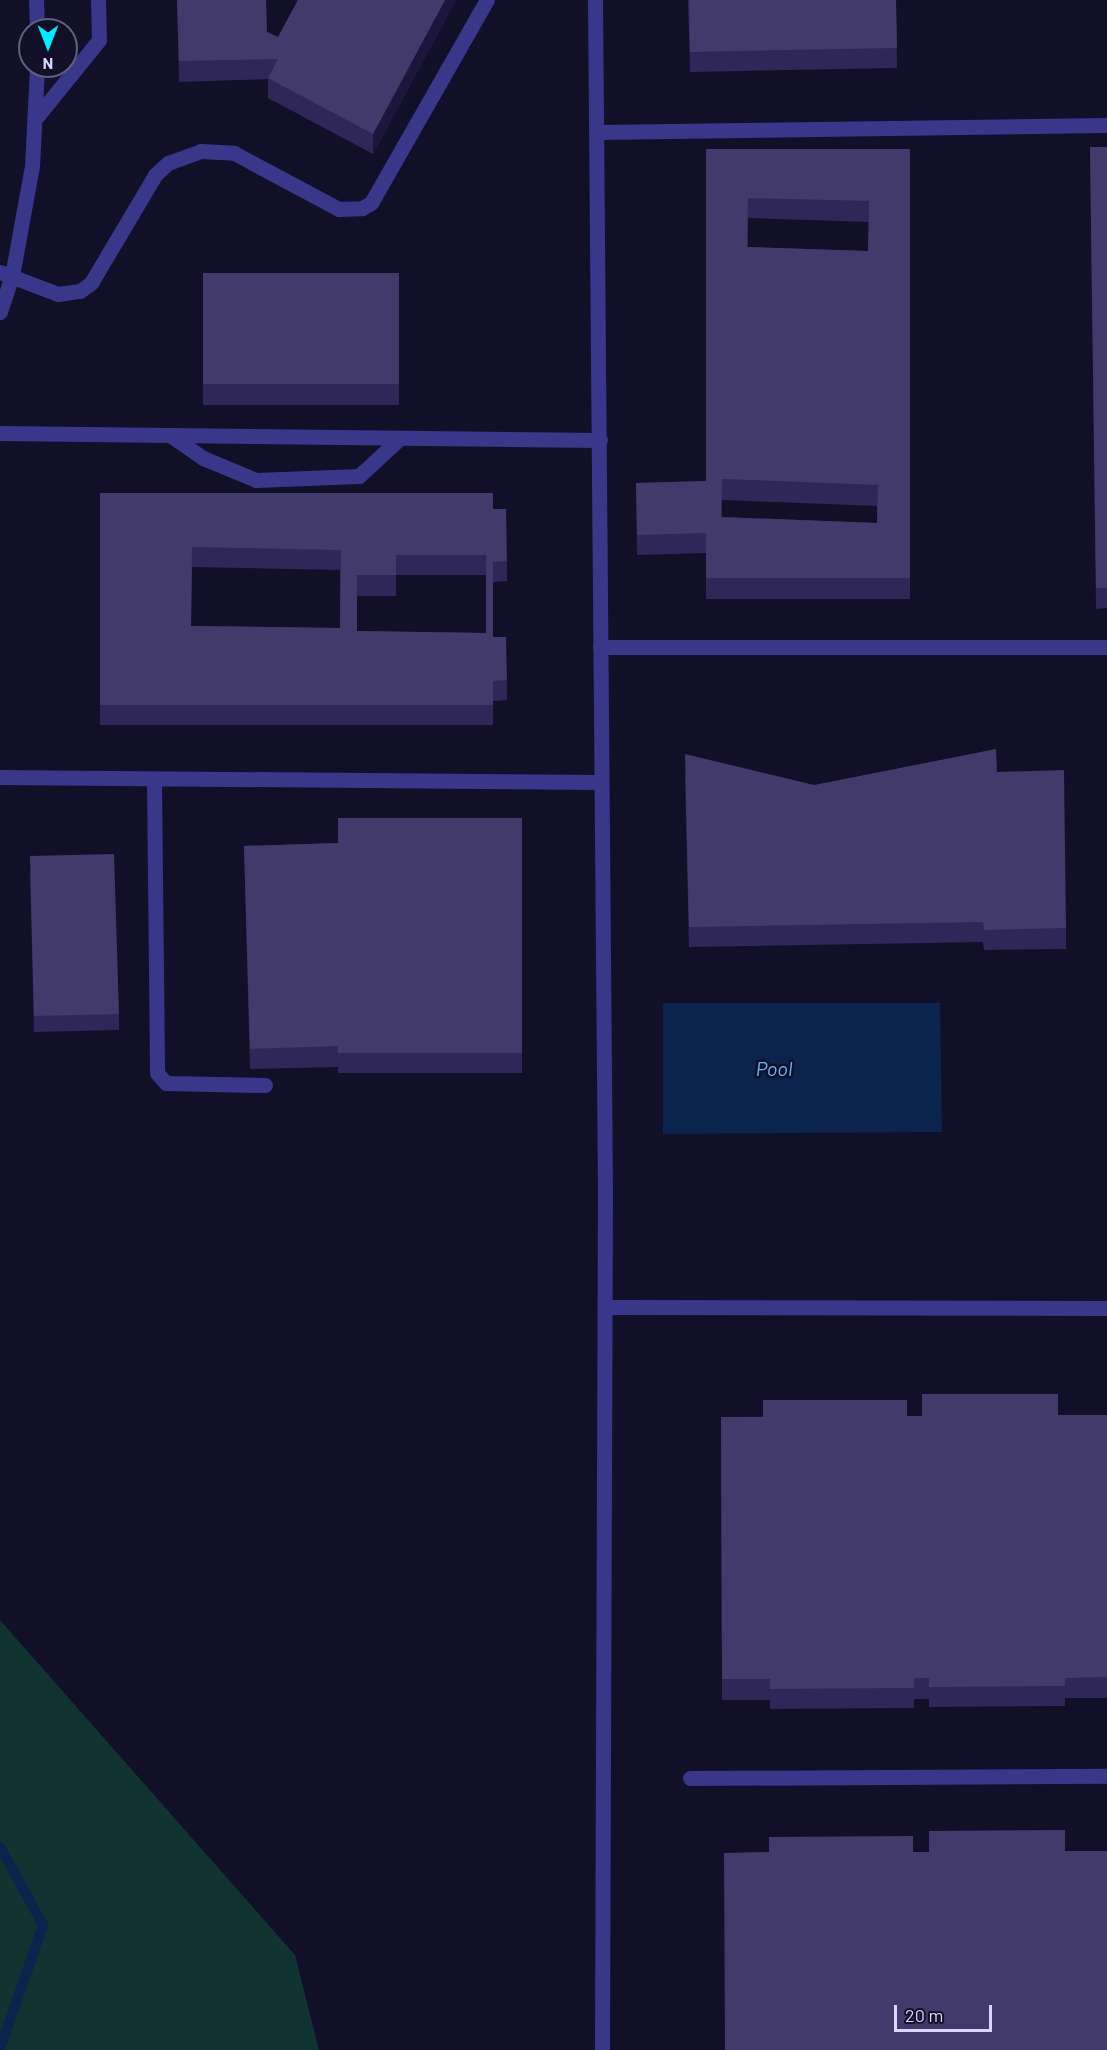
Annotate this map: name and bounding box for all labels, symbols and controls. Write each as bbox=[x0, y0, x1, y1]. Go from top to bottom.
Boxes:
north arrow bbox=[18, 18, 78, 78]
text: N bbox=[43, 55, 53, 74]
water label: Pool bbox=[756, 1056, 792, 1080]
scale bar bbox=[897, 1993, 994, 2031]
text: 20 m bbox=[905, 2004, 943, 2026]

